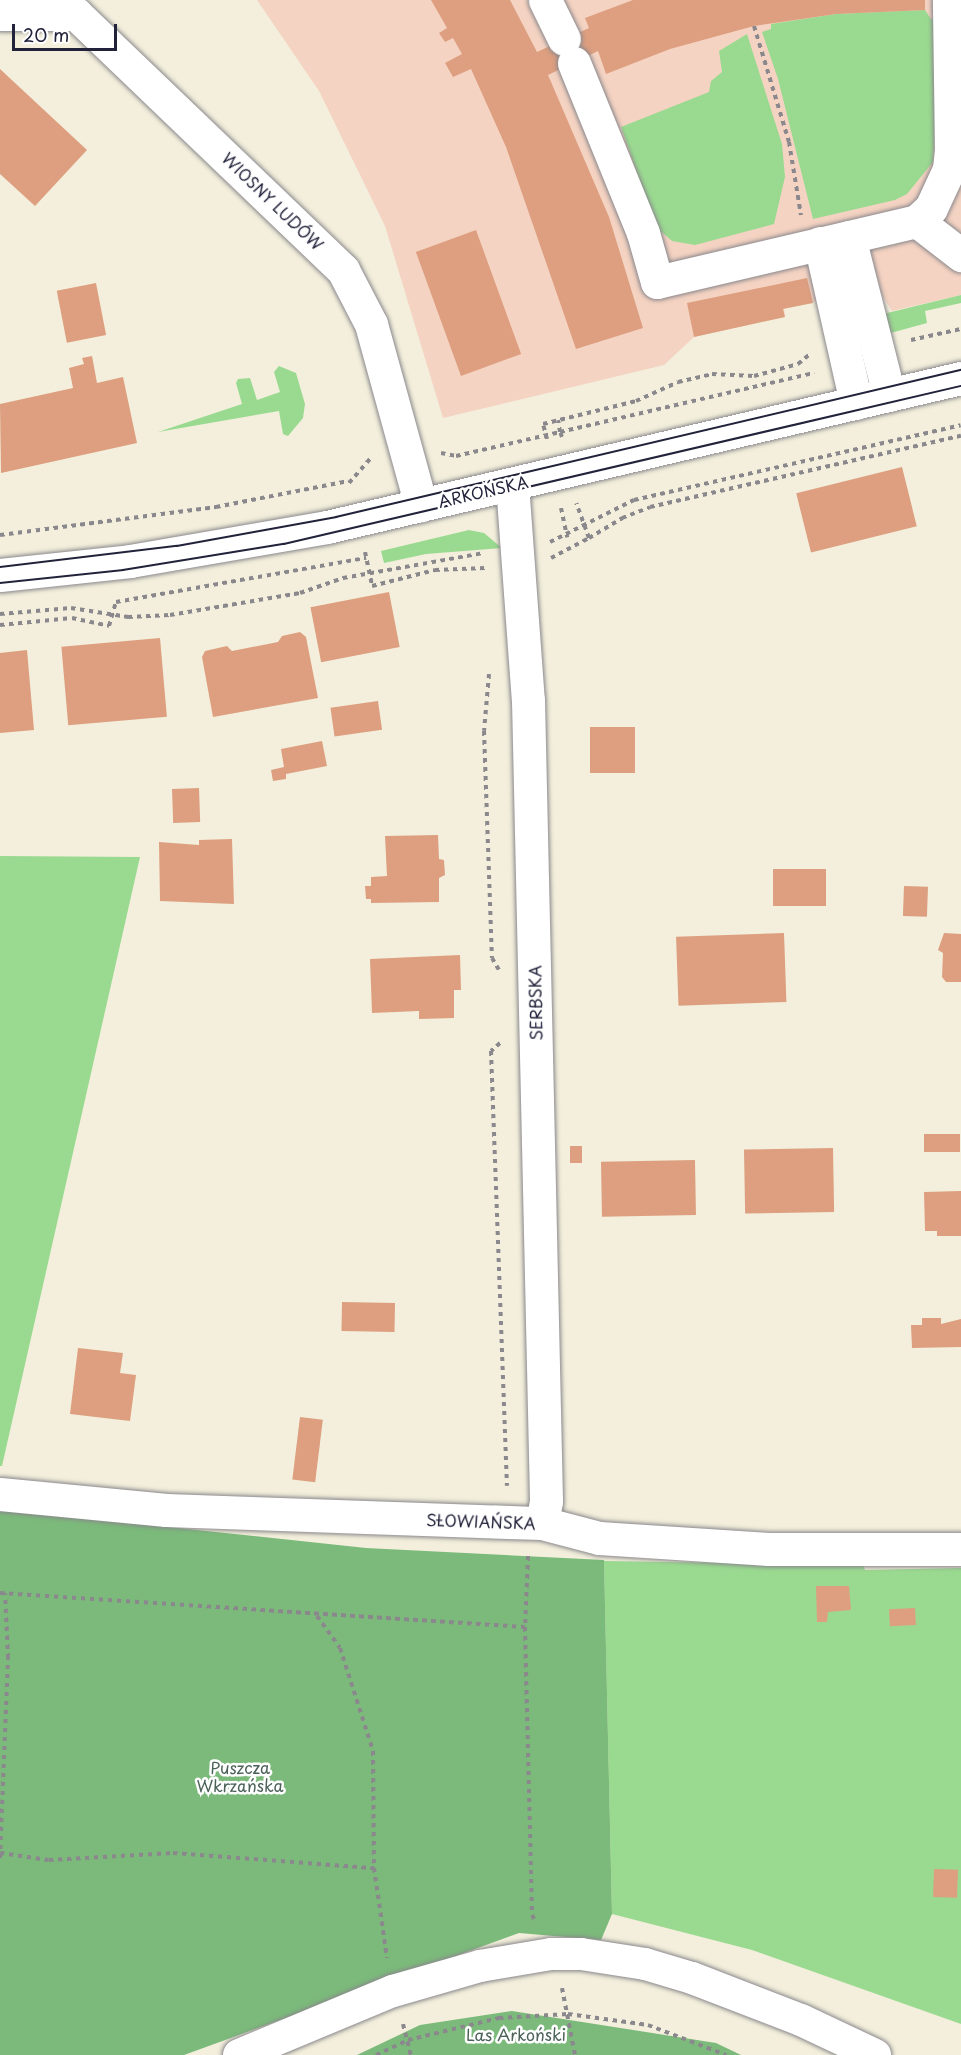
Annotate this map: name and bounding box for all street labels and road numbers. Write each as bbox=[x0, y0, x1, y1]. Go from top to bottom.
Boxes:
street label: WIOSNY LUDÓW bbox=[218, 147, 328, 255]
street label: ARKOŃSKA bbox=[436, 471, 530, 511]
street label: SERBSKA bbox=[525, 965, 545, 1041]
street label: SŁOWIAŃSKA bbox=[426, 1509, 536, 1533]

